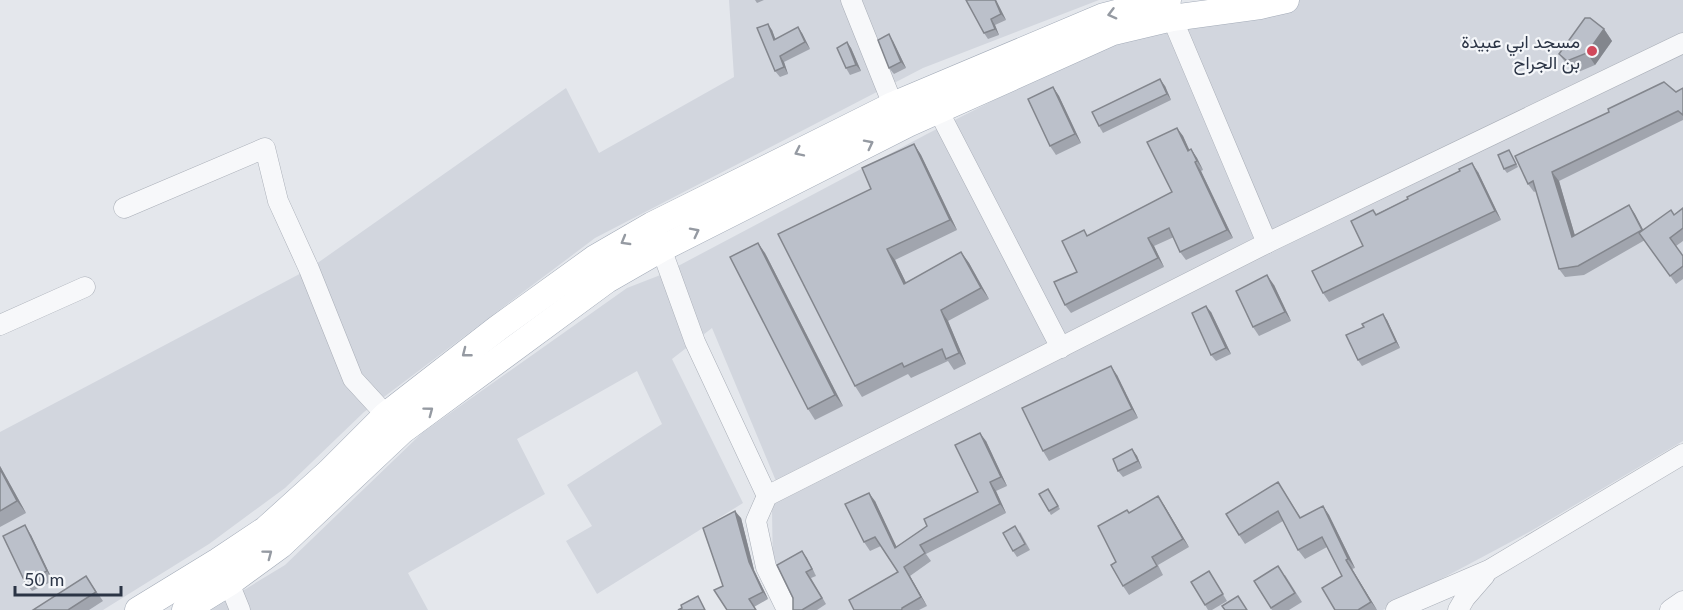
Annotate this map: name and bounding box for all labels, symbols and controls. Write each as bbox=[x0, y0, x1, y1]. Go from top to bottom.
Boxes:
one-way arrow bbox=[1107, 7, 1117, 20]
place label: مسجد ابي عبيدة بن الجراح bbox=[1461, 30, 1580, 75]
marker: مسجد ابي عبيدة بن الجراح bbox=[1585, 44, 1599, 58]
one-way arrow bbox=[863, 140, 873, 151]
one-way arrow bbox=[795, 145, 805, 156]
one-way arrow bbox=[688, 227, 699, 239]
one-way arrow bbox=[621, 233, 631, 245]
one-way arrow bbox=[462, 345, 473, 356]
one-way arrow bbox=[423, 407, 434, 418]
one-way arrow bbox=[262, 551, 273, 562]
scale bar bbox=[15, 559, 122, 597]
text: 50 m bbox=[24, 568, 64, 590]

